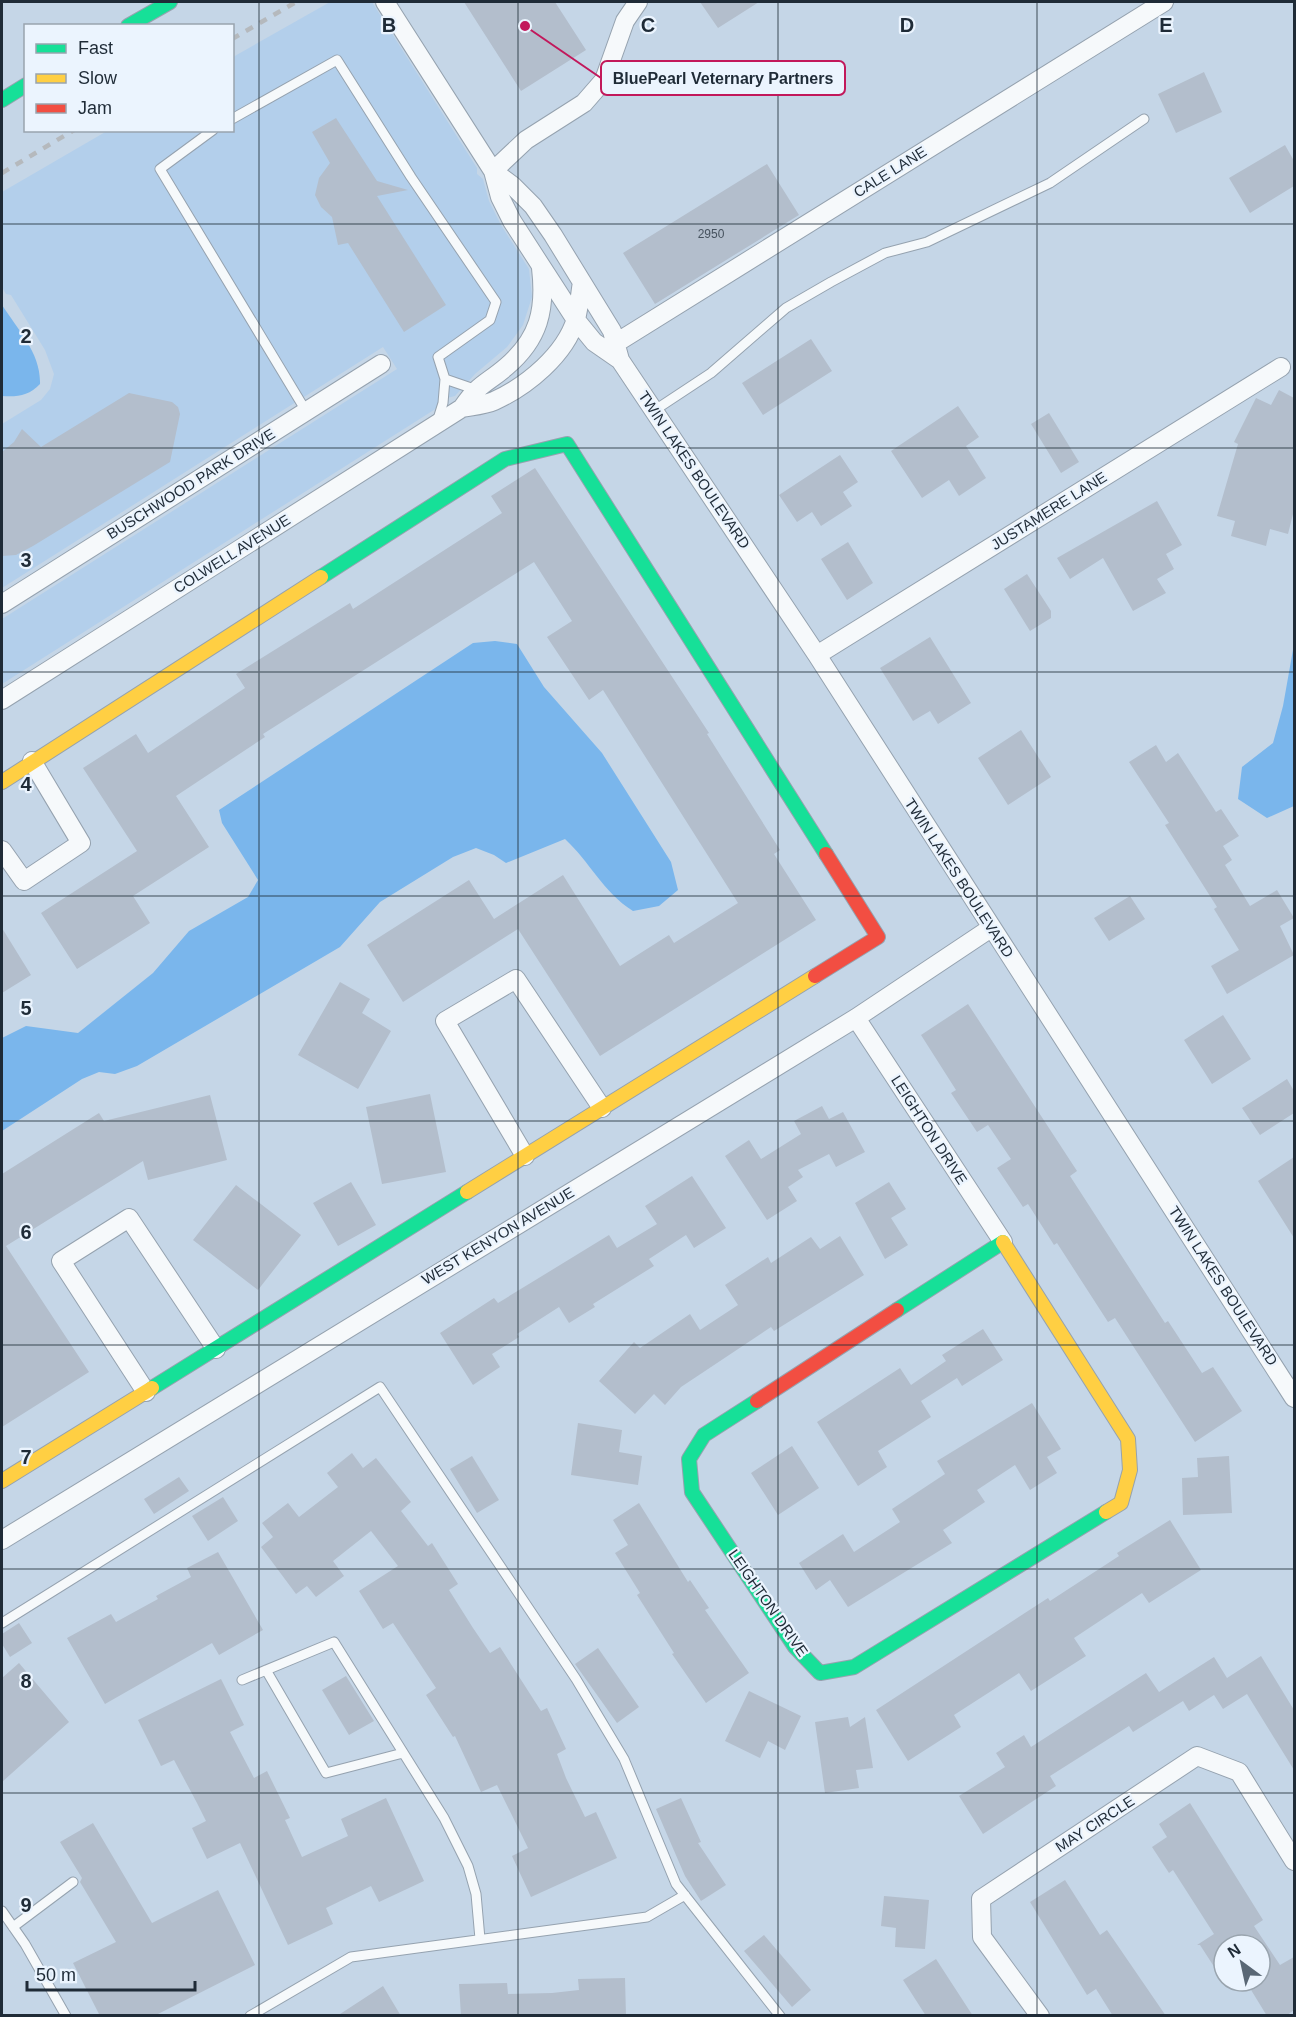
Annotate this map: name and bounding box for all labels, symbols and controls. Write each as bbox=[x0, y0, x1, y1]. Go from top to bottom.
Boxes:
text: B bbox=[382, 14, 396, 36]
text: C bbox=[641, 14, 655, 36]
text: D bbox=[900, 14, 914, 36]
text: E bbox=[1159, 14, 1173, 36]
legend bbox=[24, 24, 234, 132]
text: Fast bbox=[78, 38, 113, 58]
callout: BluePearl Veternary Partners bbox=[601, 61, 845, 95]
text: Slow bbox=[78, 68, 118, 88]
text: BluePearl Veternary Partners bbox=[613, 70, 833, 87]
text: Jam bbox=[78, 98, 112, 118]
street label: CALE LANE bbox=[850, 142, 929, 201]
house number: 2950 bbox=[698, 227, 725, 241]
text: 2 bbox=[20, 325, 32, 347]
street label: TWIN LAKES BOULEVARD bbox=[635, 388, 754, 552]
street label: BUSCHWOOD PARK DRIVE bbox=[104, 425, 278, 542]
street label: JUSTAMERE LANE bbox=[988, 468, 1110, 553]
street label: COLWELL AVENUE bbox=[170, 511, 293, 596]
text: 3 bbox=[20, 549, 32, 571]
text: 4 bbox=[20, 773, 32, 795]
street label: TWIN LAKES BOULEVARD bbox=[902, 795, 1017, 961]
text: 5 bbox=[20, 997, 32, 1019]
street label: LEIGHTON DRIVE bbox=[888, 1072, 971, 1187]
street label: WEST KENYON AVENUE bbox=[419, 1183, 577, 1288]
street label: TWIN LAKES BOULEVARD bbox=[1166, 1203, 1281, 1369]
text: 6 bbox=[20, 1221, 32, 1243]
text: 7 bbox=[20, 1446, 32, 1468]
street label: LEIGHTON DRIVE bbox=[725, 1546, 812, 1659]
text: 8 bbox=[20, 1670, 32, 1692]
street label: MAY CIRCLE bbox=[1052, 1792, 1137, 1855]
text: 9 bbox=[20, 1894, 32, 1916]
north arrow bbox=[1212, 1933, 1272, 1993]
text: N bbox=[1225, 1941, 1244, 1961]
scale bar bbox=[27, 1954, 195, 1992]
text: 50 m bbox=[36, 1965, 76, 1985]

